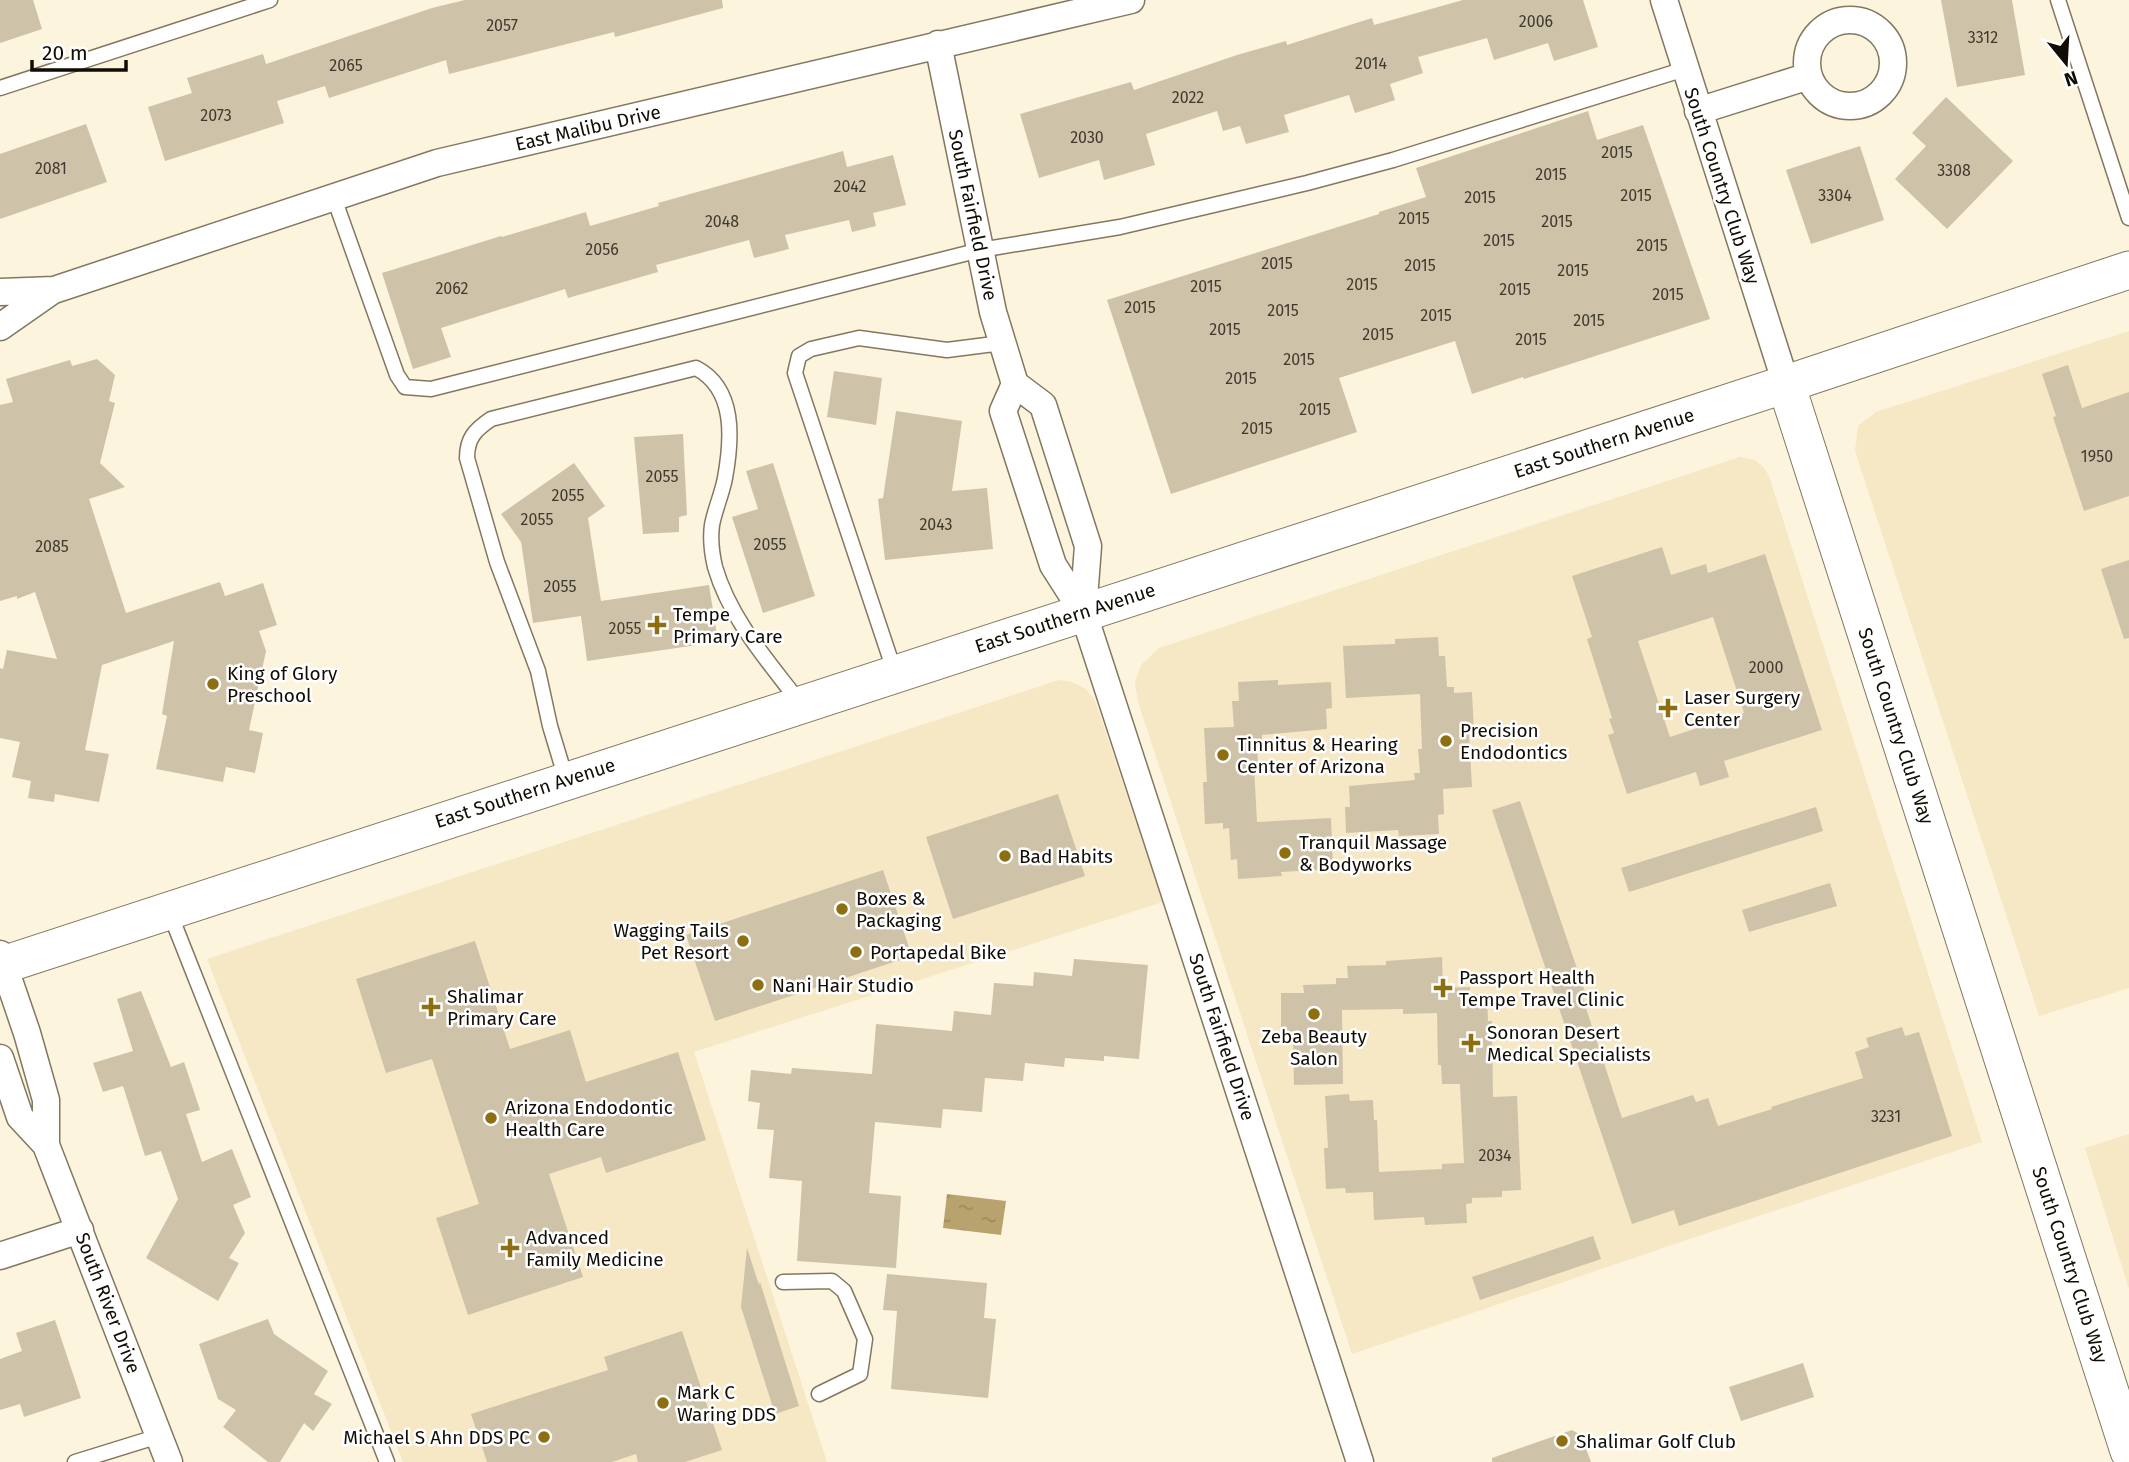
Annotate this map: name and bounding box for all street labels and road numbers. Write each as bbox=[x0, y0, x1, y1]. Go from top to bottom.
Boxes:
street label: South Country Club Way bbox=[1679, 85, 1765, 288]
street label: East Malibu Drive bbox=[513, 100, 663, 156]
street label: South Fairfield Drive bbox=[944, 127, 1002, 303]
street label: East Southern Avenue bbox=[1511, 403, 1697, 483]
street label: East Southern Avenue bbox=[972, 578, 1158, 658]
street label: South Country Club Way bbox=[1853, 625, 1939, 828]
street label: East Southern Avenue bbox=[432, 753, 618, 833]
street label: South Fairfield Drive bbox=[1184, 950, 1260, 1124]
street label: South Country Club Way bbox=[2027, 1164, 2113, 1367]
street label: South River Drive bbox=[71, 1229, 145, 1377]

